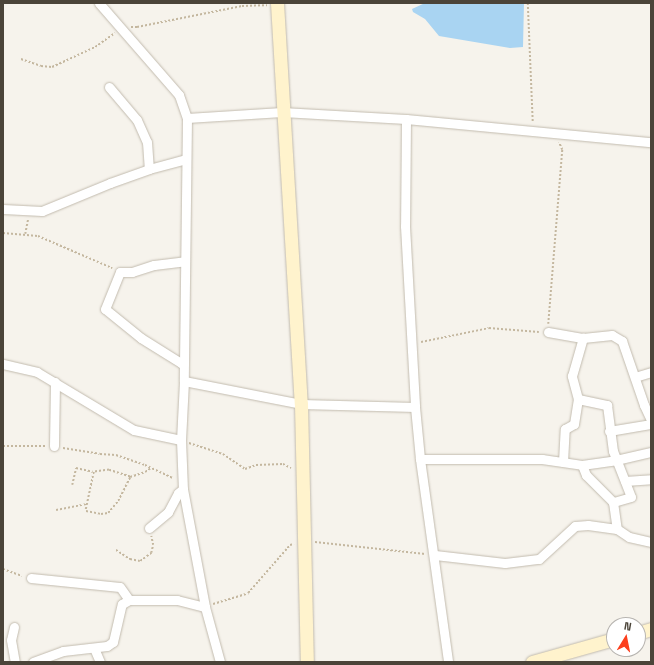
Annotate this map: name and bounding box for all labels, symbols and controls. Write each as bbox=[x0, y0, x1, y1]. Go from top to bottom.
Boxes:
north arrow bbox=[606, 617, 646, 657]
text: N bbox=[623, 619, 633, 634]

